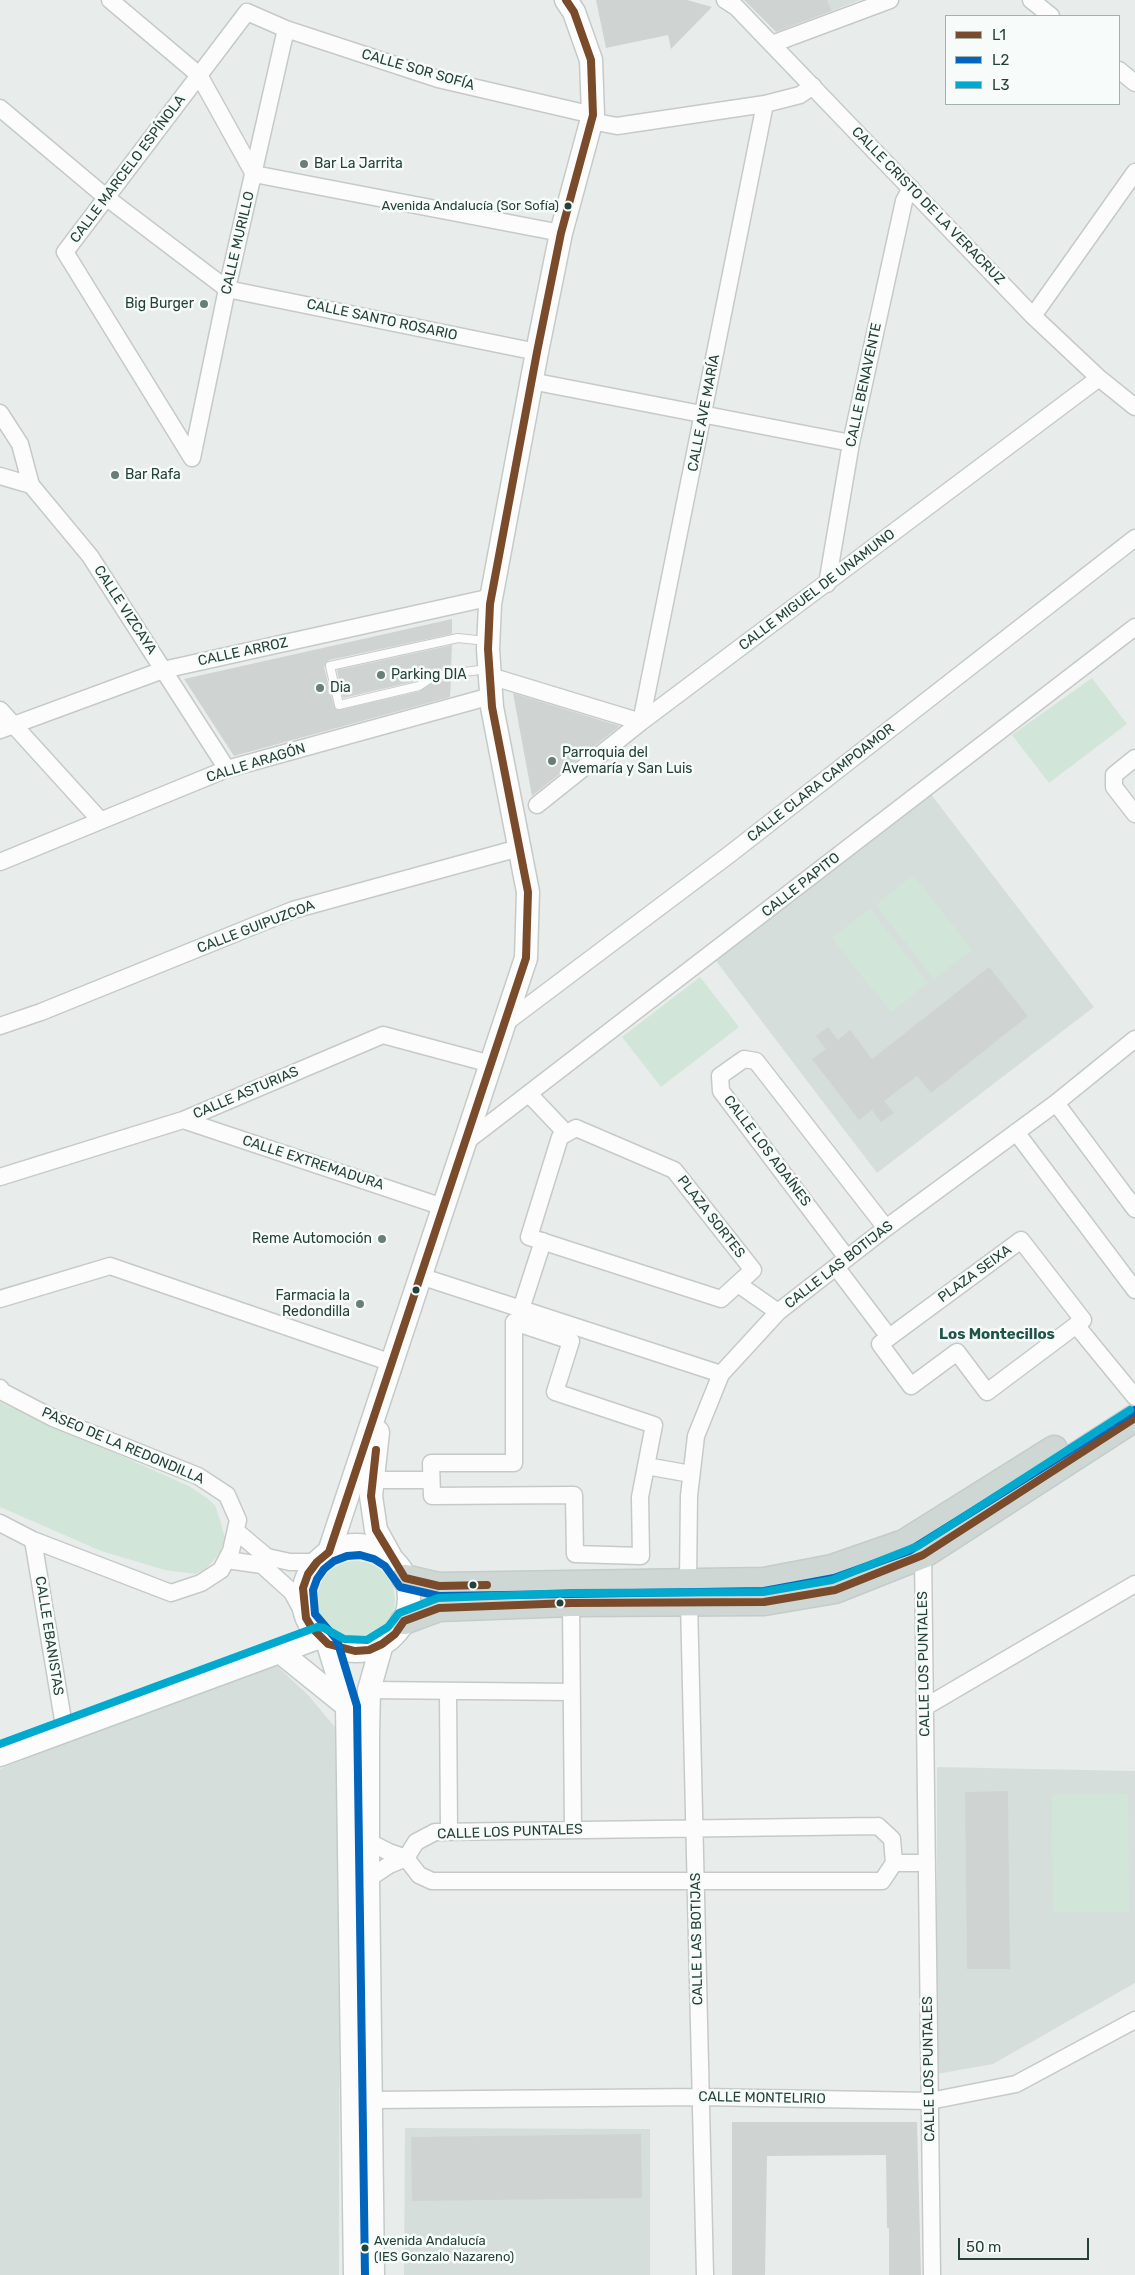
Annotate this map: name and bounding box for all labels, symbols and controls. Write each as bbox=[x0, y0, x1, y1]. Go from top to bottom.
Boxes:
legend bbox=[945, 15, 1120, 105]
text: L1 bbox=[992, 26, 1006, 44]
street label: CALLE SOR SOFÍA bbox=[360, 46, 476, 94]
text: L2 bbox=[992, 51, 1009, 69]
text: L3 bbox=[992, 76, 1009, 94]
street label: CALLE MARCELO ESPÍNOLA bbox=[67, 92, 189, 246]
street label: CALLE CRISTO DE LA VERACRUZ bbox=[848, 124, 1008, 288]
place label: Bar La Jarrita bbox=[314, 156, 403, 172]
marker: Bar La Jarrita bbox=[298, 158, 310, 170]
street label: CALLE MURILLO bbox=[218, 190, 258, 296]
place label: Avenida Andalucía (Sor Sofía) bbox=[382, 198, 559, 214]
marker: Avenida Andalucía (Sor Sofía) bbox=[563, 201, 573, 211]
place label: Big Burger bbox=[125, 296, 194, 312]
street label: CALLE SANTO ROSARIO bbox=[305, 296, 459, 344]
marker: Big Burger bbox=[198, 298, 210, 310]
street label: CALLE BENAVENTE bbox=[843, 321, 885, 449]
street label: CALLE AVE MARÍA bbox=[684, 353, 724, 473]
place label: Bar Rafa bbox=[125, 467, 181, 483]
marker: Bar Rafa bbox=[109, 469, 121, 481]
street label: CALLE MIGUEL DE UNAMUNO bbox=[736, 526, 898, 654]
street label: CALLE VIZCAYA bbox=[90, 562, 160, 658]
street label: CALLE ARROZ bbox=[196, 634, 290, 670]
place label: Parking DIA bbox=[391, 667, 467, 683]
marker: Parking DIA bbox=[375, 669, 387, 681]
place label: Dia bbox=[330, 680, 351, 696]
marker: Dia bbox=[314, 682, 326, 694]
street label: CALLE CLARA CAMPOAMOR bbox=[744, 720, 898, 846]
street label: CALLE ARAGÓN bbox=[204, 740, 308, 786]
place label: Parroquia del Avemaría y San Luis bbox=[562, 745, 692, 778]
marker: Parroquia del Avemaría y San Luis bbox=[546, 755, 558, 767]
street label: CALLE PAPITO bbox=[759, 849, 843, 921]
street label: CALLE GUIPUZCOA bbox=[195, 897, 317, 957]
street label: CALLE ASTURIAS bbox=[191, 1063, 301, 1123]
street label: CALLE LOS ADAÍNES bbox=[720, 1092, 814, 1210]
street label: CALLE EXTREMADURA bbox=[240, 1132, 386, 1194]
street label: PLAZA SORTES bbox=[674, 1172, 748, 1262]
street label: CALLE LAS BOTIJAS bbox=[782, 1218, 896, 1312]
place label: Reme Automoción bbox=[252, 1231, 372, 1247]
marker: Reme Automoción bbox=[376, 1233, 388, 1245]
street label: PLAZA SEIXA bbox=[935, 1242, 1015, 1306]
unlabelled marker bbox=[411, 1285, 421, 1295]
place label: Farmacia la Redondilla bbox=[276, 1288, 350, 1320]
marker: Farmacia la Redondilla bbox=[354, 1298, 366, 1310]
district label: Los Montecillos bbox=[939, 1326, 1055, 1344]
street label: PASEO DE LA REDONDILLA bbox=[39, 1404, 207, 1488]
street label: CALLE EBANISTAS bbox=[31, 1575, 67, 1697]
unlabelled marker bbox=[468, 1580, 478, 1590]
street label: CALLE LOS PUNTALES bbox=[914, 1591, 934, 1737]
unlabelled marker bbox=[555, 1598, 565, 1608]
street label: CALLE LOS PUNTALES bbox=[437, 1821, 583, 1843]
street label: CALLE LAS BOTIJAS bbox=[687, 1873, 707, 2005]
street label: CALLE LOS PUNTALES bbox=[919, 1996, 939, 2142]
street label: CALLE MONTELIRIO bbox=[698, 2088, 826, 2108]
scale bar bbox=[960, 2228, 1091, 2260]
place label: Avenida Andalucía (IES Gonzalo Nazareno) bbox=[374, 2233, 514, 2264]
text: 50 m bbox=[966, 2238, 1001, 2256]
marker: Avenida Andalucía (IES Gonzalo Nazareno) bbox=[360, 2243, 370, 2253]

